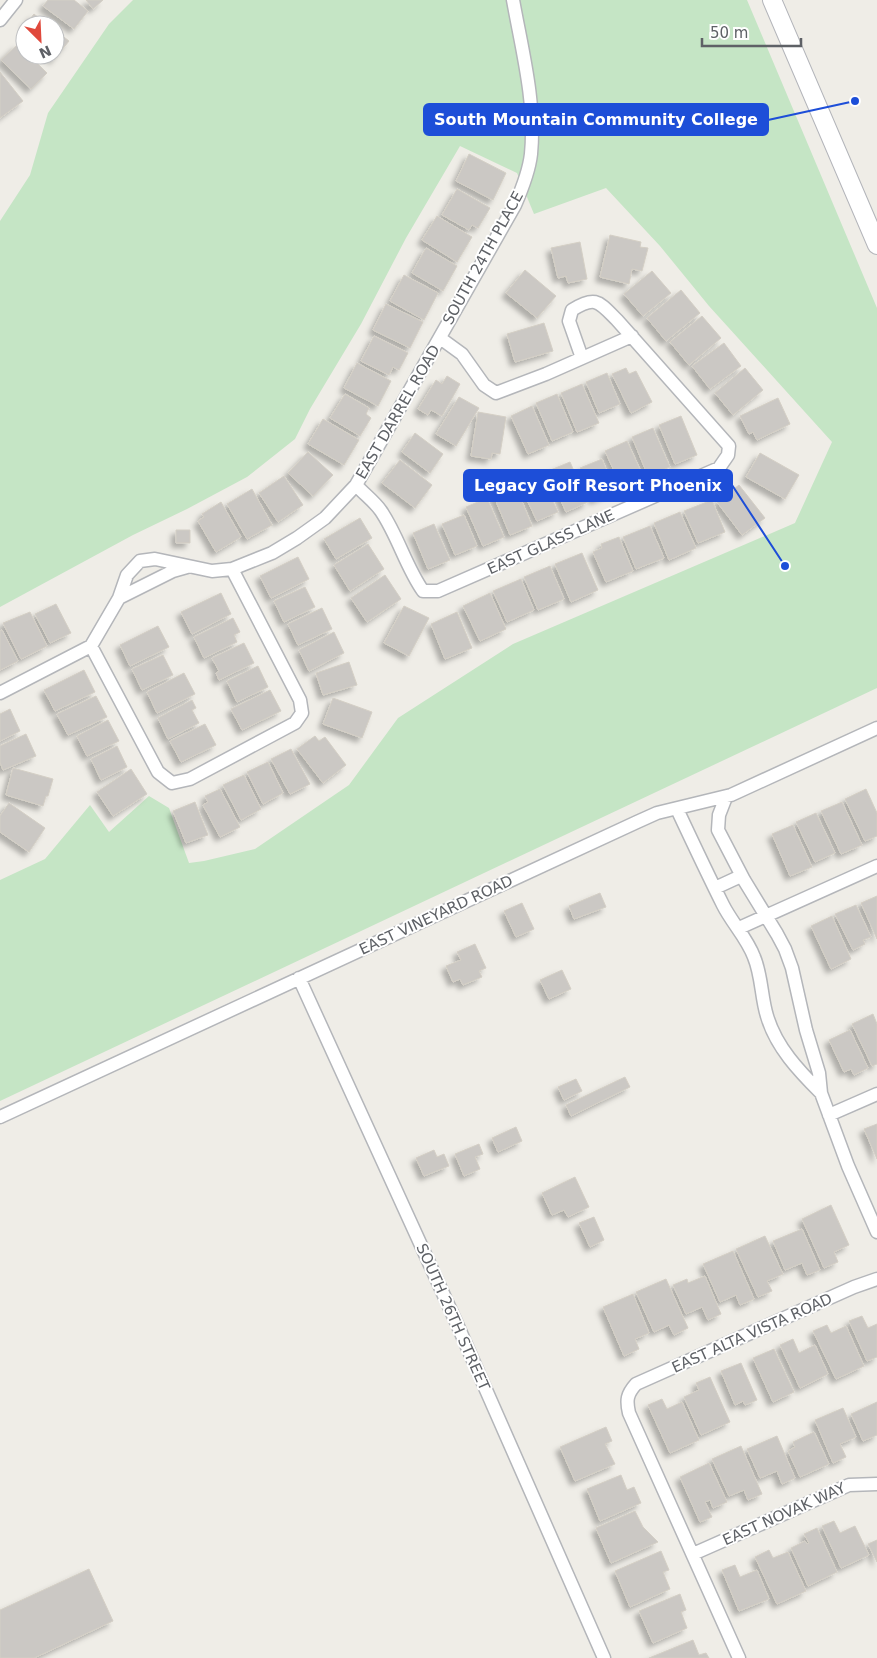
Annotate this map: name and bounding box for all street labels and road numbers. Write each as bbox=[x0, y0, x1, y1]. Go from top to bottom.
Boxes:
street label: SOUTH 24TH PLACE bbox=[439, 188, 527, 328]
street label: EAST DARREL ROAD bbox=[352, 342, 444, 482]
street label: EAST GLASS LANE bbox=[485, 506, 617, 578]
street label: EAST VINEYARD ROAD bbox=[356, 871, 516, 959]
street label: SOUTH 26TH STREET bbox=[412, 1241, 494, 1394]
street label: EAST ALTA VISTA ROAD bbox=[669, 1289, 835, 1377]
street label: EAST NOVAK WAY bbox=[720, 1479, 849, 1549]

